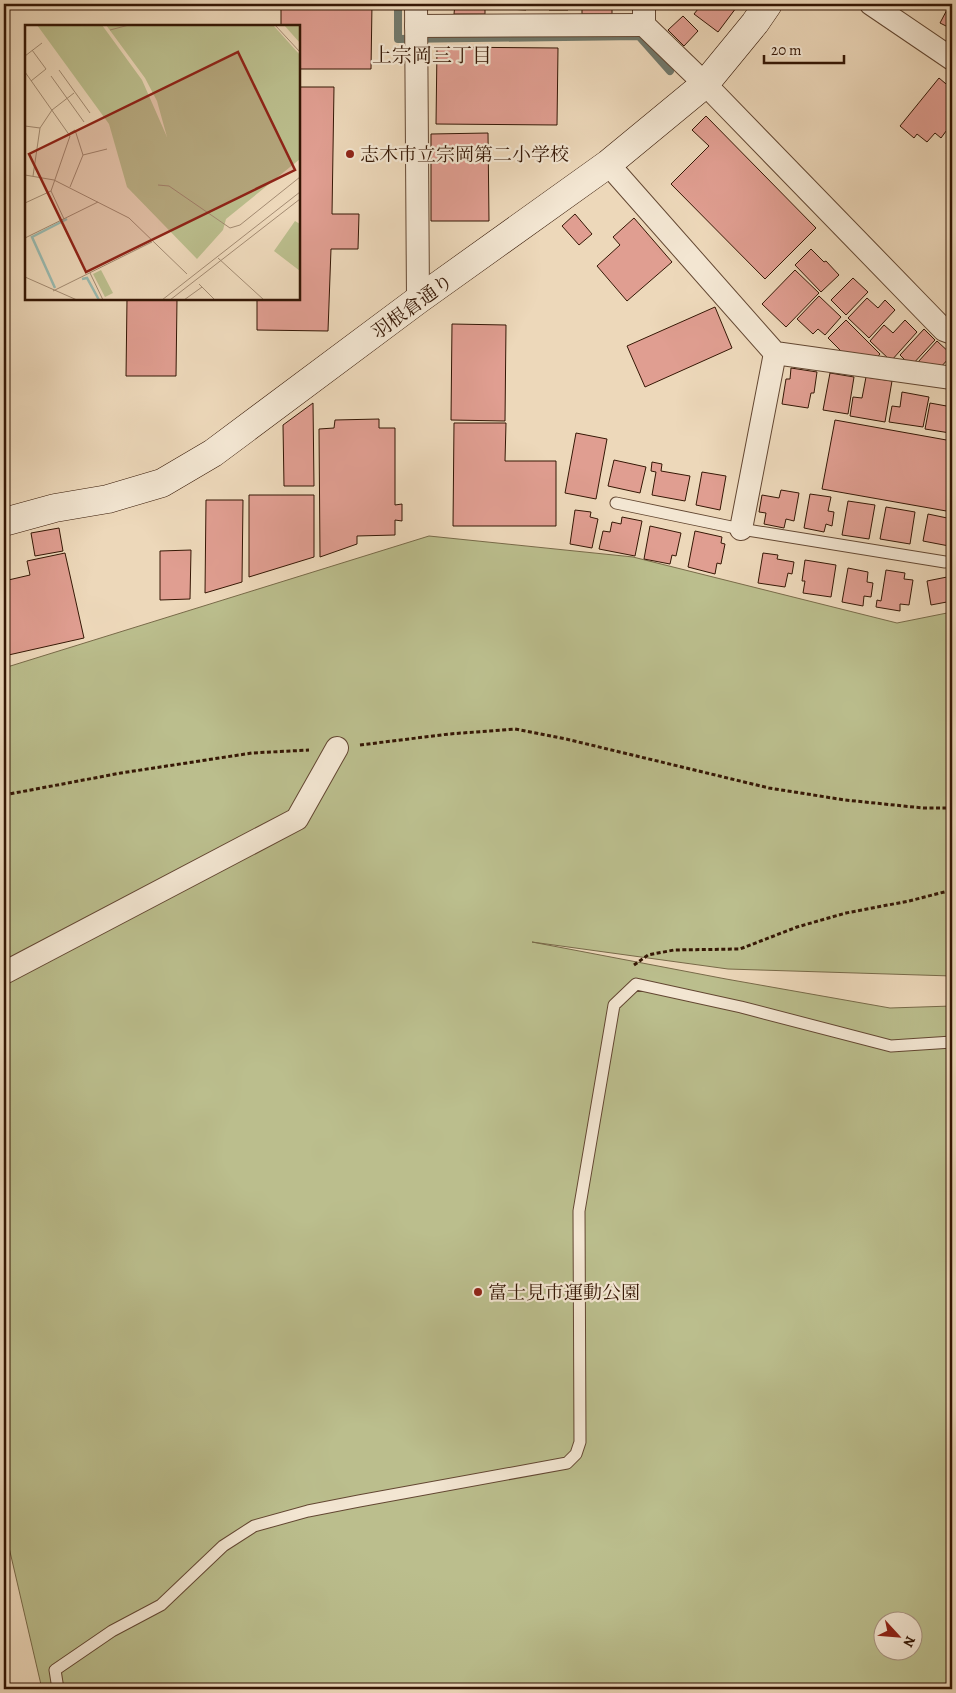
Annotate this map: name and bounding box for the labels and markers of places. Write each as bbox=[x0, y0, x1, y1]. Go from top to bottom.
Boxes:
place label: 志木市立宗岡第二小学校 bbox=[360, 142, 569, 168]
marker: 志木市立宗岡第二小学校 bbox=[344, 148, 356, 160]
place label: 富士見市運動公園 bbox=[488, 1280, 640, 1306]
marker: 富士見市運動公園 bbox=[472, 1286, 484, 1298]

